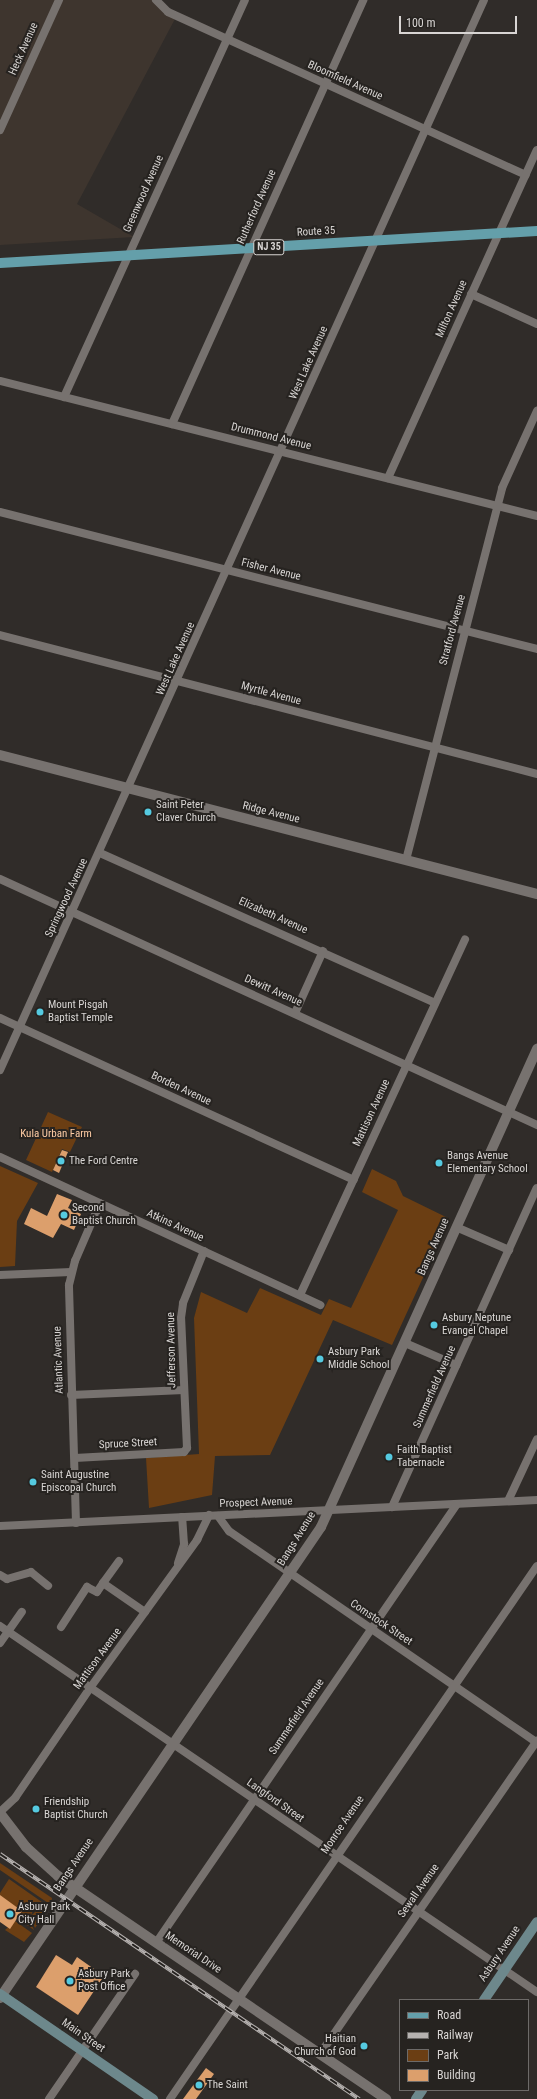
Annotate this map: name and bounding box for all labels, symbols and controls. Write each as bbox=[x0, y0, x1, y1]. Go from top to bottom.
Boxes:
scale bar bbox=[401, 8, 519, 34]
text: 100 m bbox=[406, 16, 436, 30]
street label: Heck Avenue bbox=[7, 21, 41, 77]
street label: Bloomfield Avenue bbox=[306, 59, 384, 103]
street label: Greenwood Avenue bbox=[121, 153, 167, 235]
street label: Rutherford Avenue bbox=[235, 168, 279, 246]
street label: Route 35 bbox=[296, 224, 336, 240]
road number: NJ 35 bbox=[253, 239, 285, 255]
street label: Milton Avenue bbox=[433, 278, 471, 340]
street label: West Lake Avenue bbox=[287, 324, 331, 402]
street label: Drummond Avenue bbox=[230, 421, 312, 453]
street label: Fisher Avenue bbox=[240, 556, 302, 584]
street label: Stratford Avenue bbox=[437, 593, 469, 667]
street label: West Lake Avenue bbox=[154, 620, 198, 698]
street label: Myrtle Avenue bbox=[240, 680, 302, 708]
place label: Saint Peter Claver Church bbox=[156, 799, 216, 825]
street label: Ridge Avenue bbox=[241, 800, 301, 826]
marker: Saint Peter Claver Church bbox=[143, 807, 153, 817]
street label: Springwood Avenue bbox=[43, 856, 91, 940]
street label: Elizabeth Avenue bbox=[237, 895, 309, 937]
street label: Dewitt Avenue bbox=[242, 972, 304, 1010]
place label: Mount Pisgah Baptist Temple bbox=[48, 999, 113, 1025]
marker: Mount Pisgah Baptist Temple bbox=[35, 1007, 45, 1017]
street label: Borden Avenue bbox=[149, 1069, 213, 1109]
street label: Mattison Avenue bbox=[351, 1077, 393, 1149]
park label: Kula Urban Farm bbox=[20, 1127, 92, 1141]
place label: Bangs Avenue Elementary School bbox=[447, 1150, 528, 1176]
place label: The Ford Centre bbox=[69, 1154, 138, 1168]
marker: The Ford Centre bbox=[56, 1156, 66, 1166]
marker: Bangs Avenue Elementary School bbox=[434, 1158, 444, 1168]
place label: Second Baptist Church bbox=[72, 1202, 136, 1228]
street label: Atkins Avenue bbox=[144, 1207, 206, 1245]
marker: Second Baptist Church bbox=[59, 1210, 69, 1220]
street label: Bangs Avenue bbox=[416, 1216, 452, 1278]
street label: Jefferson Avenue bbox=[165, 1312, 179, 1388]
place label: Asbury Neptune Evangel Chapel bbox=[442, 1312, 511, 1338]
marker: Asbury Neptune Evangel Chapel bbox=[429, 1320, 439, 1330]
street label: Atlantic Avenue bbox=[51, 1326, 67, 1394]
street label: Summerfield Avenue bbox=[411, 1344, 459, 1430]
place label: Asbury Park Middle School bbox=[328, 1346, 390, 1372]
marker: Asbury Park Middle School bbox=[315, 1354, 325, 1364]
street label: Spruce Street bbox=[99, 1436, 157, 1452]
place label: Faith Baptist Tabernacle bbox=[397, 1444, 452, 1470]
marker: Faith Baptist Tabernacle bbox=[384, 1452, 394, 1462]
place label: Saint Augustine Episcopal Church bbox=[41, 1469, 116, 1495]
marker: Saint Augustine Episcopal Church bbox=[28, 1477, 38, 1487]
street label: Prospect Avenue bbox=[219, 1495, 293, 1511]
street label: Bangs Avenue bbox=[275, 1510, 319, 1568]
street label: Comstock Street bbox=[347, 1597, 415, 1649]
street label: Mattison Avenue bbox=[71, 1626, 125, 1692]
street label: Summerfield Avenue bbox=[267, 1676, 327, 1758]
street label: Langford Street bbox=[244, 1776, 306, 1826]
street label: Monroe Avenue bbox=[319, 1793, 367, 1857]
place label: Friendship Baptist Church bbox=[44, 1796, 108, 1822]
marker: Friendship Baptist Church bbox=[31, 1804, 41, 1814]
street label: Bangs Avenue bbox=[51, 1836, 97, 1894]
street label: Sewall Avenue bbox=[396, 1862, 442, 1920]
place label: Asbury Park City Hall bbox=[18, 1901, 70, 1927]
marker: Asbury Park City Hall bbox=[5, 1909, 15, 1919]
street label: Asbury Avenue bbox=[477, 1924, 523, 1984]
street label: Memorial Drive bbox=[162, 1929, 224, 1977]
place label: Asbury Park Post Office bbox=[78, 1968, 130, 1994]
marker: Asbury Park Post Office bbox=[65, 1976, 75, 1986]
legend bbox=[399, 1999, 529, 2091]
text: Road bbox=[437, 2008, 461, 2022]
street label: Main Street bbox=[59, 2016, 107, 2056]
text: Railway bbox=[437, 2028, 473, 2042]
place label: Haitian Church of God bbox=[294, 2033, 356, 2059]
marker: Haitian Church of God bbox=[359, 2041, 369, 2051]
text: Park bbox=[437, 2048, 458, 2062]
text: Building bbox=[437, 2068, 475, 2082]
place label: The Saint bbox=[207, 2078, 248, 2092]
marker: The Saint bbox=[194, 2080, 204, 2090]

